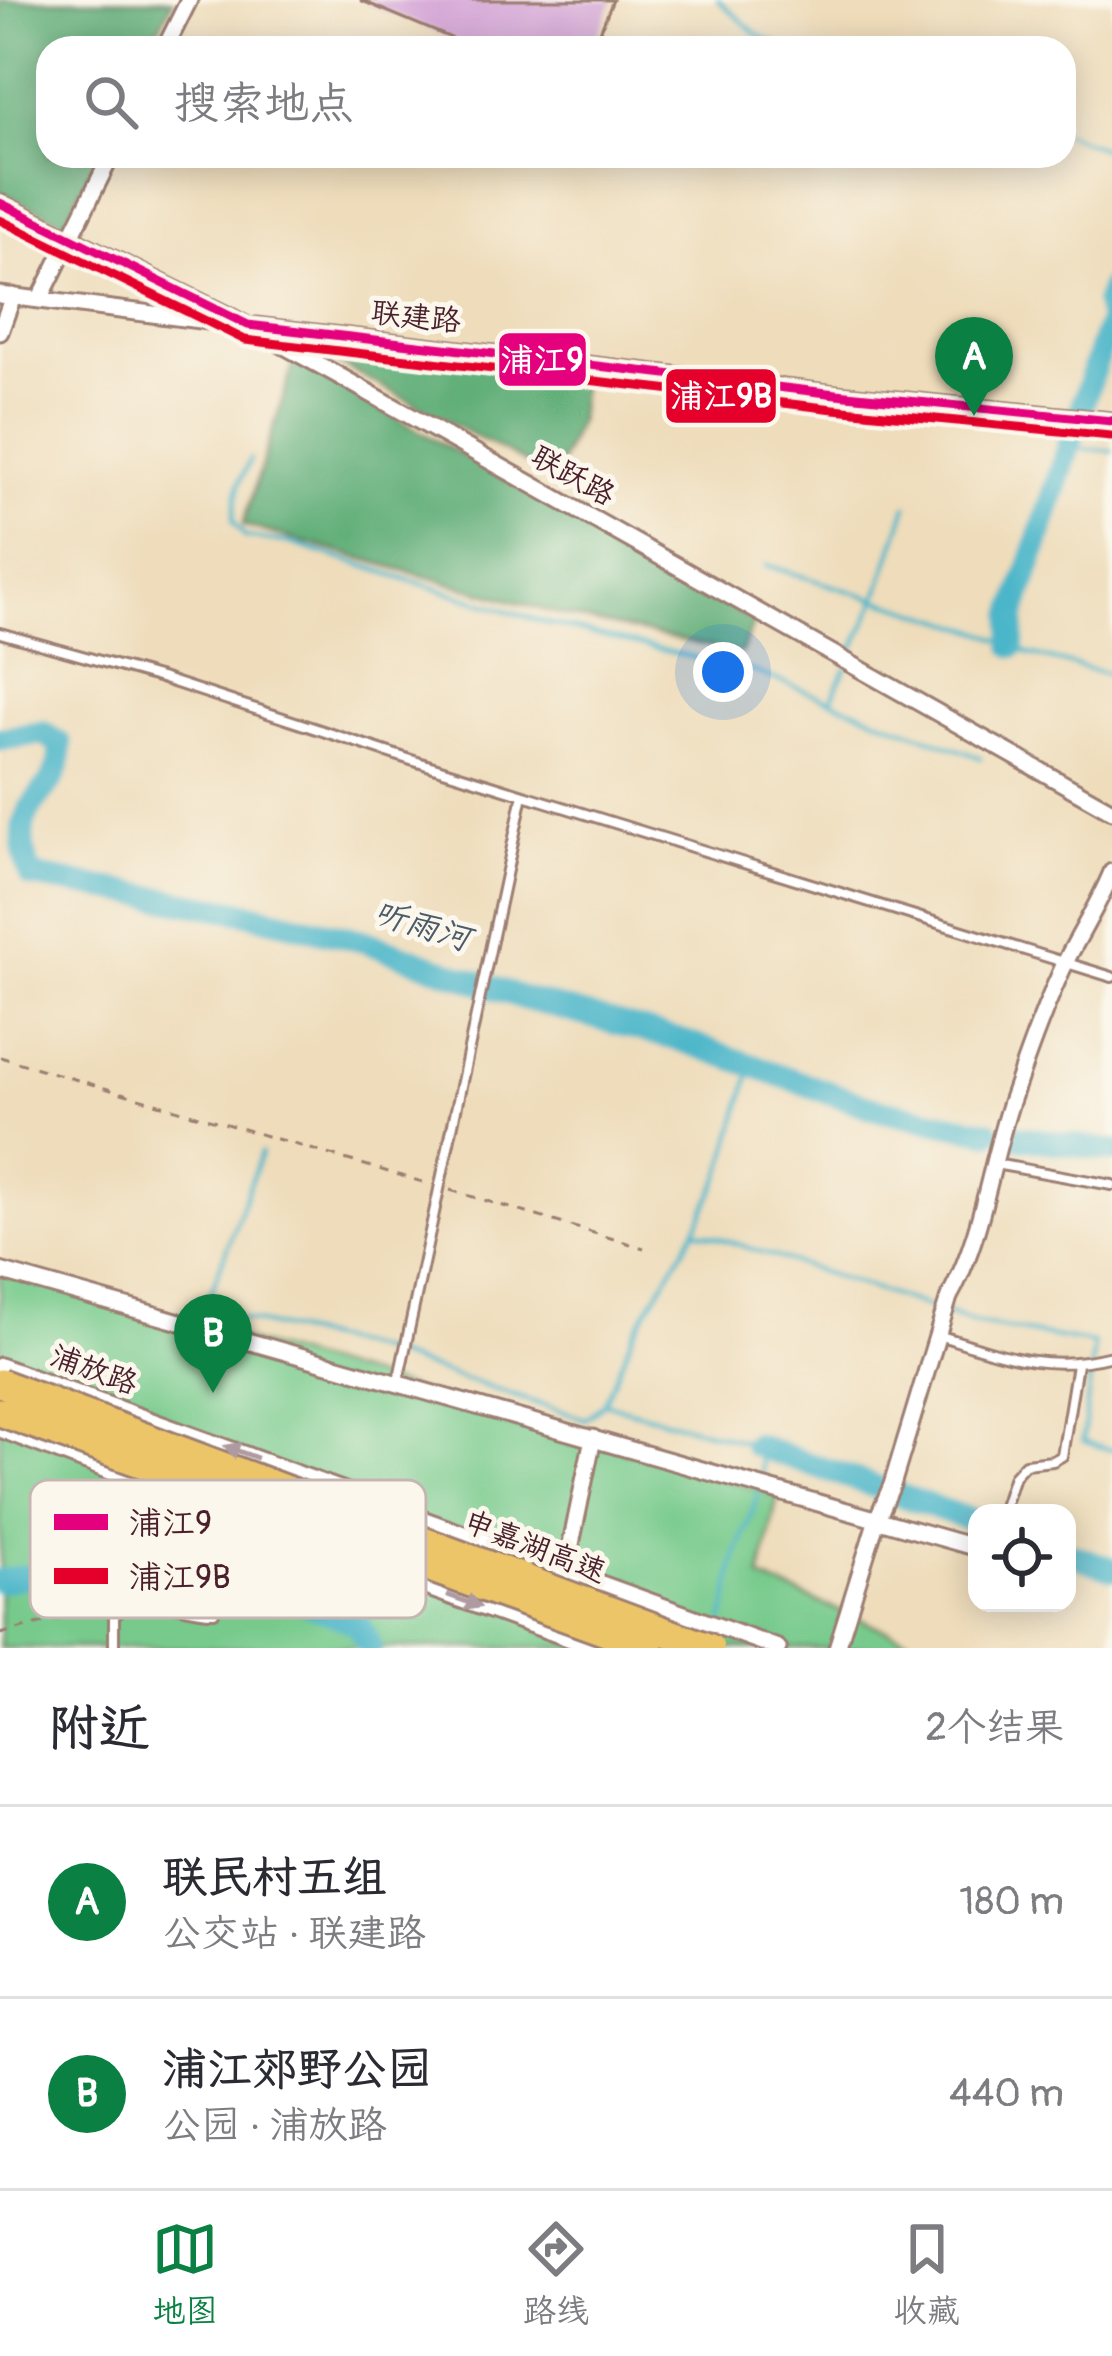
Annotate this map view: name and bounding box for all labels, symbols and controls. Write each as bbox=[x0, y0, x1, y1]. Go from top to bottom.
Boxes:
search box bbox=[36, 36, 1076, 168]
icon: search bbox=[78, 69, 144, 135]
text: 搜索地点 bbox=[174, 76, 354, 132]
street label: 联建路 bbox=[369, 294, 463, 340]
pin: A bbox=[935, 317, 1013, 416]
line badge: 浦江9 bbox=[497, 331, 588, 388]
text: 浦江9 bbox=[501, 340, 584, 381]
line badge: 浦江9B bbox=[664, 367, 778, 425]
text: 浦江9B bbox=[670, 376, 772, 417]
street label: 联跃路 bbox=[525, 438, 621, 514]
your location bbox=[693, 642, 753, 702]
water label: 听雨河 bbox=[369, 892, 480, 962]
pin: B bbox=[174, 1294, 252, 1393]
street label: 浦放路 bbox=[45, 1337, 143, 1403]
one-way arrow bbox=[223, 1442, 259, 1460]
legend bbox=[30, 1480, 426, 1618]
text: 浦江9 bbox=[129, 1503, 212, 1544]
street label: 申嘉湖高速 bbox=[458, 1503, 612, 1591]
map controls bbox=[968, 1504, 1076, 1612]
button: locate bbox=[968, 1504, 1076, 1612]
text: 浦江9B bbox=[129, 1557, 231, 1598]
one-way arrow bbox=[446, 1593, 482, 1611]
text: 附近 bbox=[48, 1697, 150, 1761]
text: 2个结果 bbox=[925, 1703, 1064, 1752]
text: 联民村五组 bbox=[162, 1850, 387, 1906]
text: A bbox=[74, 1877, 100, 1926]
text: 180 m bbox=[959, 1877, 1064, 1926]
text: 公交站 · 联建路 bbox=[162, 1909, 426, 1958]
text: 浦江郊野公园 bbox=[162, 2042, 432, 2098]
text: B bbox=[76, 2069, 98, 2118]
text: 440 m bbox=[949, 2069, 1064, 2118]
text: 公园 · 浦放路 bbox=[162, 2101, 387, 2150]
tab: 地图 bbox=[152, 2216, 218, 2332]
tab: 路线 bbox=[523, 2216, 589, 2332]
tab: 收藏 bbox=[894, 2216, 960, 2332]

